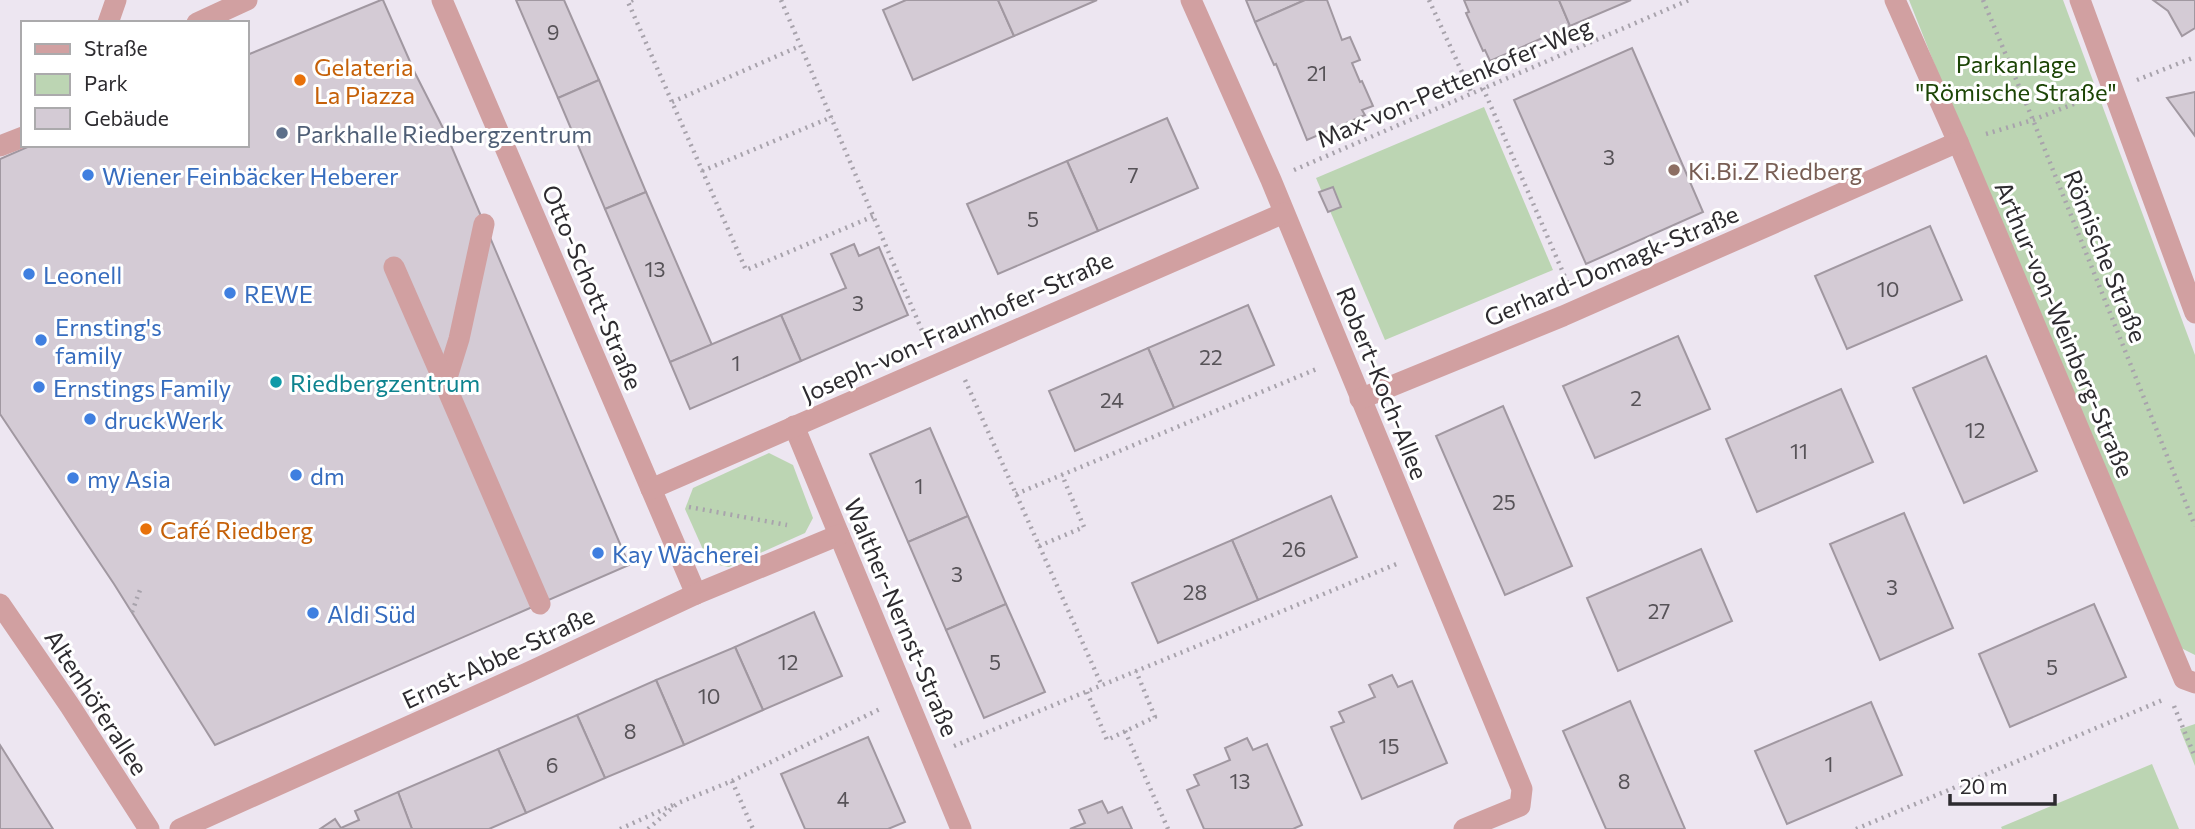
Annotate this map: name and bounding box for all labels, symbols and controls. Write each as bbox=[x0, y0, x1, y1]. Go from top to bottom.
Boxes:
street label: Max-von-Pettenkofer-Weg bbox=[1312, 11, 1596, 153]
house number: 9 bbox=[547, 19, 559, 44]
legend bbox=[21, 21, 248, 147]
text: Straße bbox=[84, 35, 148, 60]
park label: Parkanlage "Römische Straße" bbox=[1915, 49, 2117, 106]
place label: Gelateria La Piazza bbox=[314, 52, 415, 109]
house number: 21 bbox=[1307, 60, 1327, 85]
text: Park bbox=[84, 70, 128, 95]
marker: Gelateria La Piazza bbox=[292, 72, 308, 88]
text: Gebäude bbox=[84, 105, 169, 130]
place label: Parkhalle Riedbergzentrum bbox=[296, 119, 592, 148]
marker: Parkhalle Riedbergzentrum bbox=[274, 125, 290, 141]
house number: 3 bbox=[1603, 144, 1615, 169]
place label: Ki.Bi.Z Riedberg bbox=[1688, 156, 1862, 185]
place label: Wiener Feinbäcker Heberer bbox=[102, 161, 399, 190]
house number: 7 bbox=[1127, 162, 1139, 187]
marker: Ki.Bi.Z Riedberg bbox=[1666, 162, 1682, 178]
street label: Römische Straße bbox=[2058, 166, 2154, 346]
marker: Wiener Feinbäcker Heberer bbox=[80, 167, 96, 183]
street label: Arthur-von-Weinberg-Straße bbox=[1989, 177, 2141, 481]
street label: Otto-Schott-Straße bbox=[537, 180, 649, 394]
street label: Gerhard-Domagk-Straße bbox=[1480, 198, 1742, 332]
house number: 5 bbox=[1027, 206, 1039, 231]
street label: Joseph-von-Fraunhofer-Straße bbox=[797, 244, 1117, 408]
house number: 13 bbox=[645, 256, 665, 281]
place label: Leonell bbox=[43, 260, 122, 289]
marker: Leonell bbox=[21, 266, 37, 282]
house number: 10 bbox=[1877, 276, 1899, 301]
place label: REWE bbox=[244, 279, 313, 308]
street label: Robert-Koch-Allee bbox=[1331, 283, 1435, 483]
marker: REWE bbox=[222, 285, 238, 301]
house number: 3 bbox=[852, 290, 864, 315]
place label: Ernsting's family bbox=[55, 312, 162, 369]
marker: Ernsting's family bbox=[33, 332, 49, 348]
house number: 22 bbox=[1199, 344, 1223, 369]
house number: 1 bbox=[732, 350, 740, 375]
place label: Riedbergzentrum bbox=[290, 368, 480, 397]
place label: Ernstings Family bbox=[53, 373, 231, 402]
marker: Riedbergzentrum bbox=[268, 374, 284, 390]
marker: Ernstings Family bbox=[31, 379, 47, 395]
house number: 2 bbox=[1630, 385, 1642, 410]
house number: 24 bbox=[1100, 387, 1124, 412]
place label: druckWerk bbox=[104, 405, 224, 434]
marker: druckWerk bbox=[82, 411, 98, 427]
house number: 12 bbox=[1965, 417, 1985, 442]
house number: 11 bbox=[1790, 438, 1808, 463]
place label: dm bbox=[310, 461, 345, 490]
place label: my Asia bbox=[87, 464, 171, 493]
marker: dm bbox=[288, 467, 304, 483]
marker: my Asia bbox=[65, 470, 81, 486]
house number: 1 bbox=[915, 473, 923, 498]
house number: 25 bbox=[1492, 489, 1516, 514]
street label: Walther-Nernst-Straße bbox=[839, 494, 965, 740]
place label: Café Riedberg bbox=[160, 515, 313, 544]
marker: Café Riedberg bbox=[138, 521, 154, 537]
house number: 26 bbox=[1282, 536, 1306, 561]
place label: Kay Wächerei bbox=[612, 539, 759, 568]
marker: Kay Wächerei bbox=[590, 545, 606, 561]
house number: 3 bbox=[951, 561, 963, 586]
house number: 3 bbox=[1886, 574, 1898, 599]
house number: 28 bbox=[1183, 579, 1207, 604]
house number: 27 bbox=[1648, 598, 1670, 623]
place label: Aldi Süd bbox=[327, 599, 416, 628]
street label: Ernst-Abbe-Straße bbox=[397, 600, 599, 714]
marker: Aldi Süd bbox=[305, 605, 321, 621]
street label: Altenhöferallee bbox=[39, 624, 155, 780]
house number: 12 bbox=[778, 649, 798, 674]
house number: 5 bbox=[989, 649, 1001, 674]
house number: 5 bbox=[2046, 654, 2058, 679]
house number: 10 bbox=[698, 683, 720, 708]
house number: 8 bbox=[624, 718, 636, 743]
house number: 15 bbox=[1378, 733, 1400, 758]
house number: 1 bbox=[1825, 751, 1833, 776]
house number: 6 bbox=[546, 752, 558, 777]
scale bar bbox=[1950, 762, 2055, 806]
house number: 13 bbox=[1230, 768, 1250, 793]
house number: 8 bbox=[1618, 768, 1630, 793]
text: 20 m bbox=[1960, 773, 2008, 798]
house number: 4 bbox=[837, 786, 850, 811]

